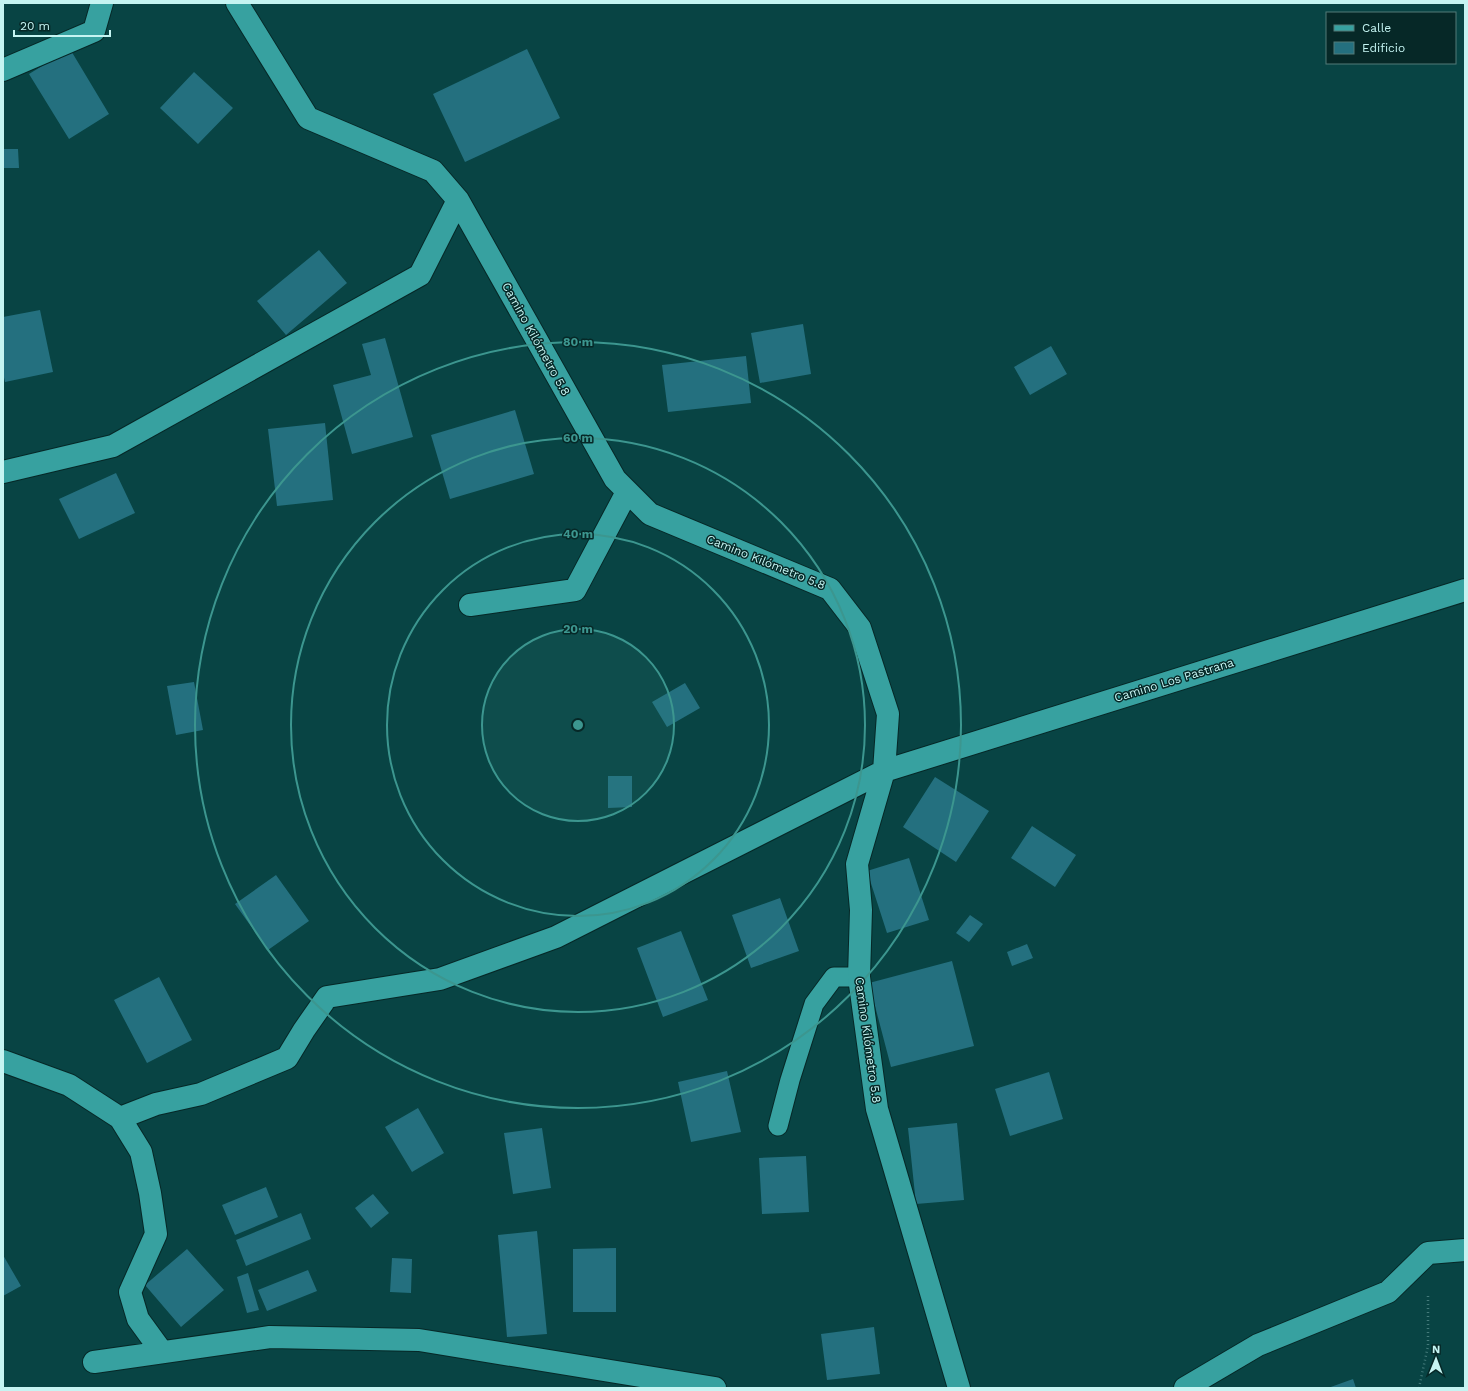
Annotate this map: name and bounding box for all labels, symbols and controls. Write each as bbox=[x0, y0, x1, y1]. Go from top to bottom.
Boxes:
scale bar bbox=[14, 12, 110, 38]
legend bbox=[1326, 12, 1456, 64]
text: 20 m bbox=[20, 19, 50, 33]
text: Calle bbox=[1362, 21, 1391, 35]
text: Edificio bbox=[1362, 41, 1405, 55]
street label: Camino Kilómetro 5.8 bbox=[499, 280, 573, 398]
text: 80 m bbox=[563, 335, 593, 349]
text: 60 m bbox=[563, 431, 593, 445]
text: 40 m bbox=[563, 527, 593, 541]
street label: Camino Kilómetro 5.8 bbox=[704, 532, 828, 592]
text: 20 m bbox=[563, 622, 593, 636]
street label: Camino Los Pastrana bbox=[1113, 655, 1236, 705]
centre of rings bbox=[571, 718, 585, 732]
street label: Camino Kilómetro 5.8 bbox=[852, 976, 884, 1104]
north arrow bbox=[1416, 1339, 1456, 1379]
text: N bbox=[1432, 1343, 1440, 1356]

